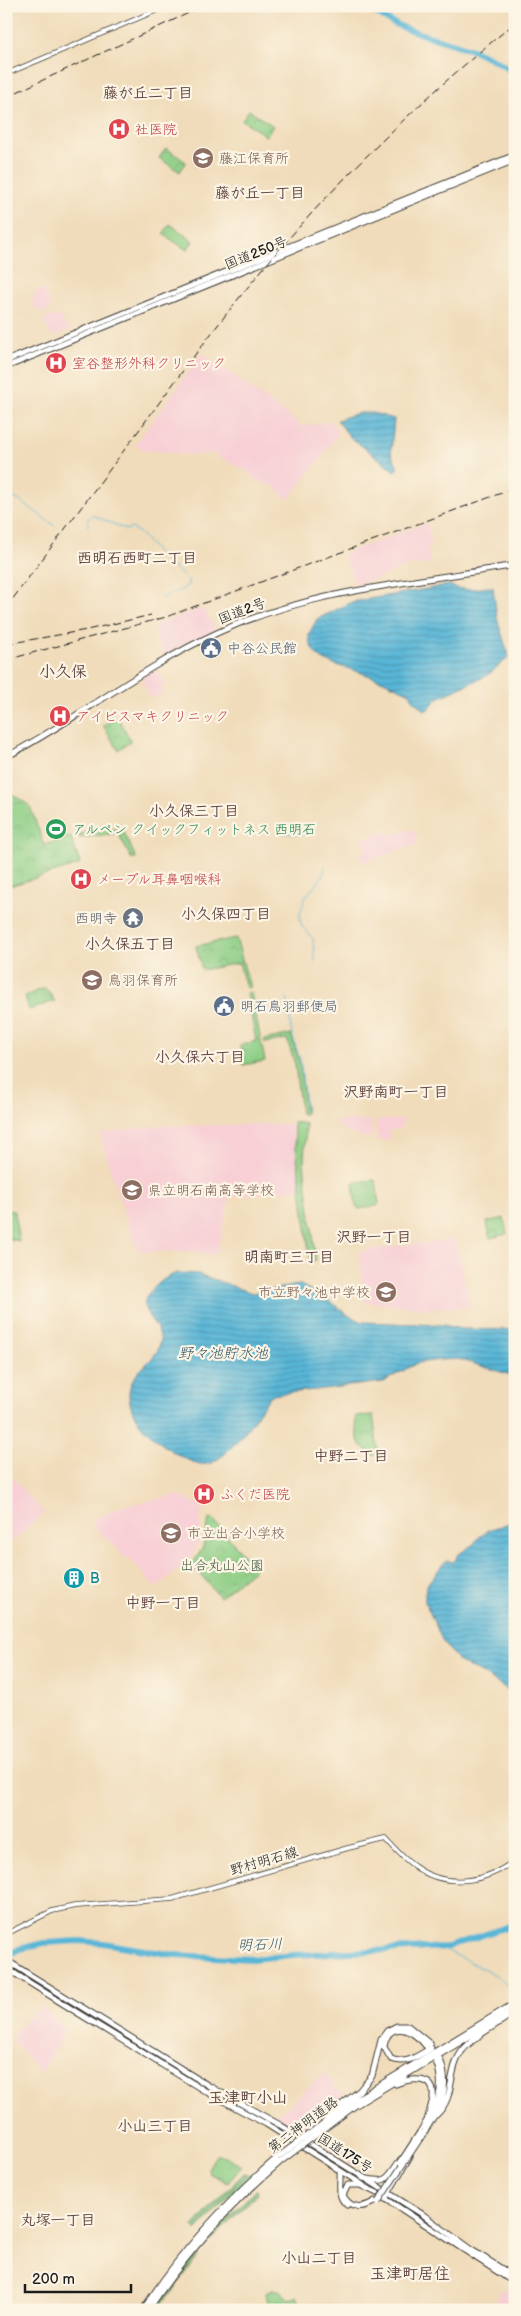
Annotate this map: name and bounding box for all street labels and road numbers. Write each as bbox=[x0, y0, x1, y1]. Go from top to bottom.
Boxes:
street label: 国道250号 bbox=[222, 233, 290, 273]
street label: 国道2号 bbox=[215, 594, 269, 628]
street label: 野村明石線 bbox=[228, 1843, 300, 1879]
street label: 第二神明道路 bbox=[264, 2093, 342, 2157]
street label: 国道175号 bbox=[314, 2129, 376, 2177]

